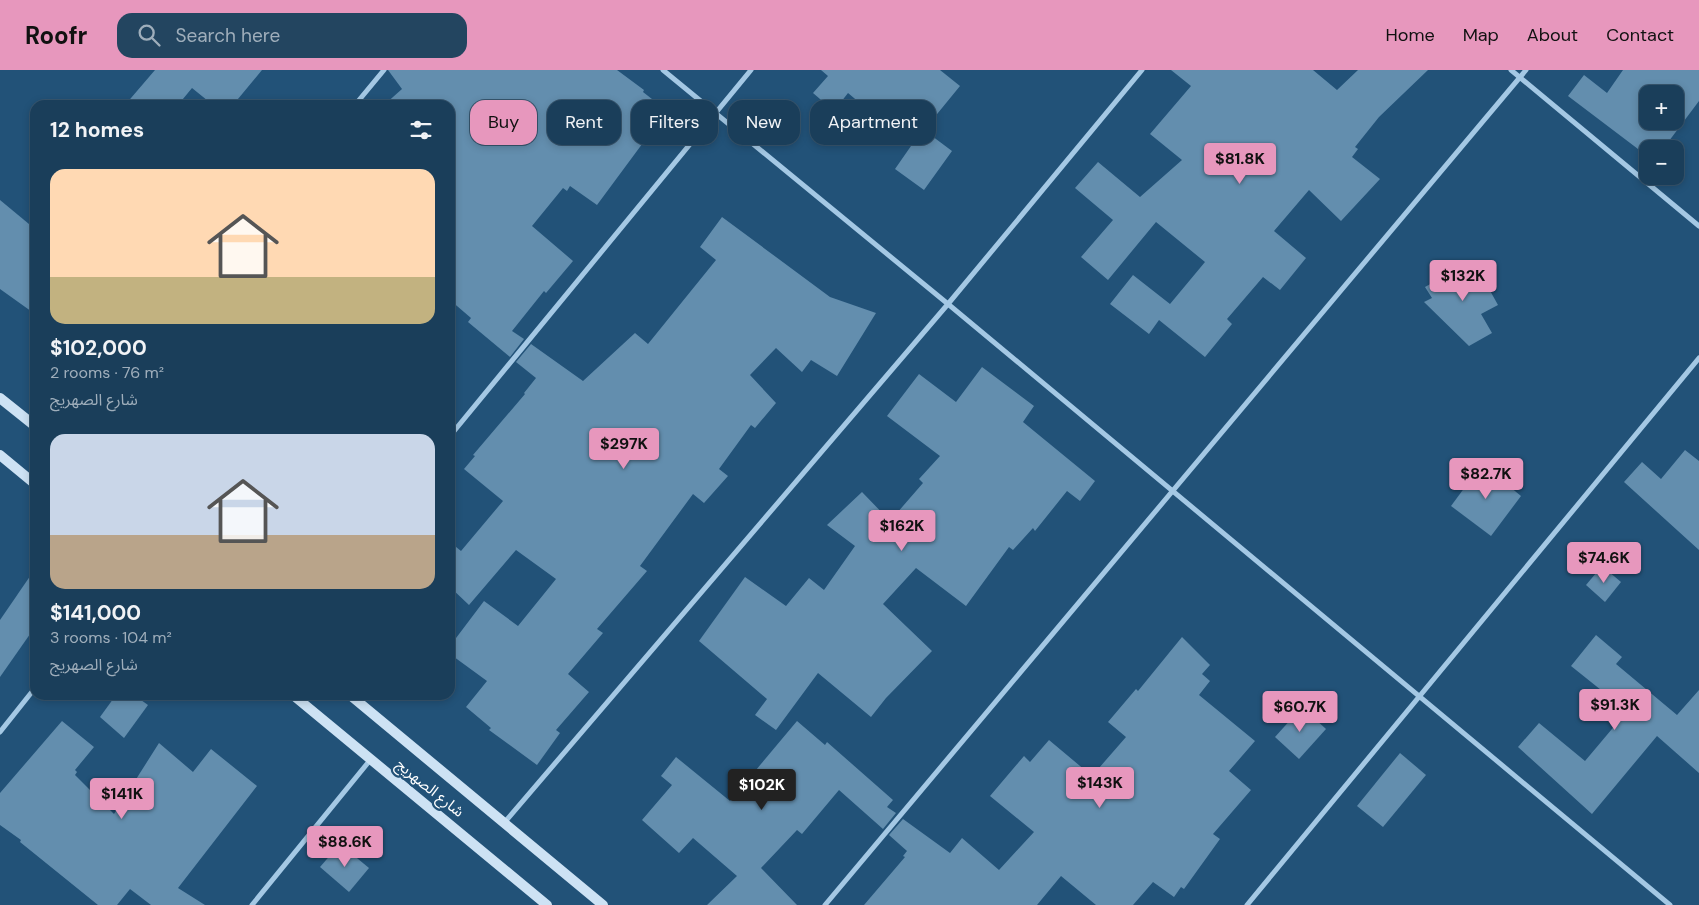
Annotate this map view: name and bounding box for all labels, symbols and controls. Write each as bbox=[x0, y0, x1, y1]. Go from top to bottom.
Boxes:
search box bbox=[117, 13, 467, 58]
text: Roofr bbox=[25, 20, 87, 51]
icon: search bbox=[135, 21, 163, 49]
text: Search here bbox=[175, 23, 280, 48]
text: Home bbox=[1385, 23, 1435, 47]
text: Map bbox=[1463, 23, 1499, 47]
text: About bbox=[1527, 23, 1578, 47]
text: Contact bbox=[1606, 23, 1674, 47]
map controls bbox=[1639, 85, 1684, 185]
button: + bbox=[1639, 85, 1684, 130]
chip: Buy bbox=[470, 100, 537, 145]
chip: Rent bbox=[547, 100, 621, 145]
chip: Filters bbox=[631, 100, 718, 145]
chip: New bbox=[728, 100, 800, 145]
chip: Apartment bbox=[810, 100, 936, 145]
text: 12 homes bbox=[50, 116, 144, 144]
icon: filters bbox=[407, 116, 435, 144]
button: − bbox=[1639, 140, 1684, 185]
pin: $81.8K bbox=[1199, 142, 1281, 185]
text: $81.8K bbox=[1215, 148, 1265, 169]
icon: home bbox=[198, 201, 288, 291]
pin: $132K bbox=[1428, 260, 1498, 302]
text: $132K bbox=[1441, 265, 1485, 286]
text: $102,000 bbox=[50, 334, 147, 362]
text: 2 rooms · 76 m² bbox=[50, 362, 164, 383]
text: شارع الصهريج bbox=[50, 389, 138, 410]
pin: $297K bbox=[589, 428, 659, 470]
text: $297K bbox=[600, 433, 648, 454]
pin: $82.7K bbox=[1445, 458, 1527, 500]
text: $82.7K bbox=[1460, 463, 1512, 484]
icon: home bbox=[198, 466, 288, 556]
pin: $162K bbox=[867, 510, 937, 552]
text: $162K bbox=[879, 515, 925, 536]
pin: $74.6K bbox=[1563, 542, 1645, 584]
text: $74.6K bbox=[1578, 547, 1630, 568]
text: $141,000 bbox=[50, 599, 141, 627]
text: 3 rooms · 104 m² bbox=[50, 627, 172, 648]
text: شارع الصهريج bbox=[50, 654, 138, 675]
pin: $91.3K bbox=[1574, 688, 1656, 731]
pin: $60.7K bbox=[1259, 690, 1341, 733]
text: $91.3K bbox=[1590, 694, 1640, 715]
text: $60.7K bbox=[1273, 696, 1327, 717]
street label: شارع الصهريج bbox=[390, 754, 468, 823]
pin: $143K bbox=[1065, 766, 1135, 809]
pin: $102K bbox=[727, 768, 797, 811]
text: $143K bbox=[1077, 772, 1123, 793]
text: $102K bbox=[739, 774, 785, 795]
pin: $141K bbox=[87, 778, 157, 820]
text: $141K bbox=[101, 783, 143, 804]
pin: $88.6K bbox=[304, 826, 386, 868]
text: $88.6K bbox=[318, 831, 372, 852]

